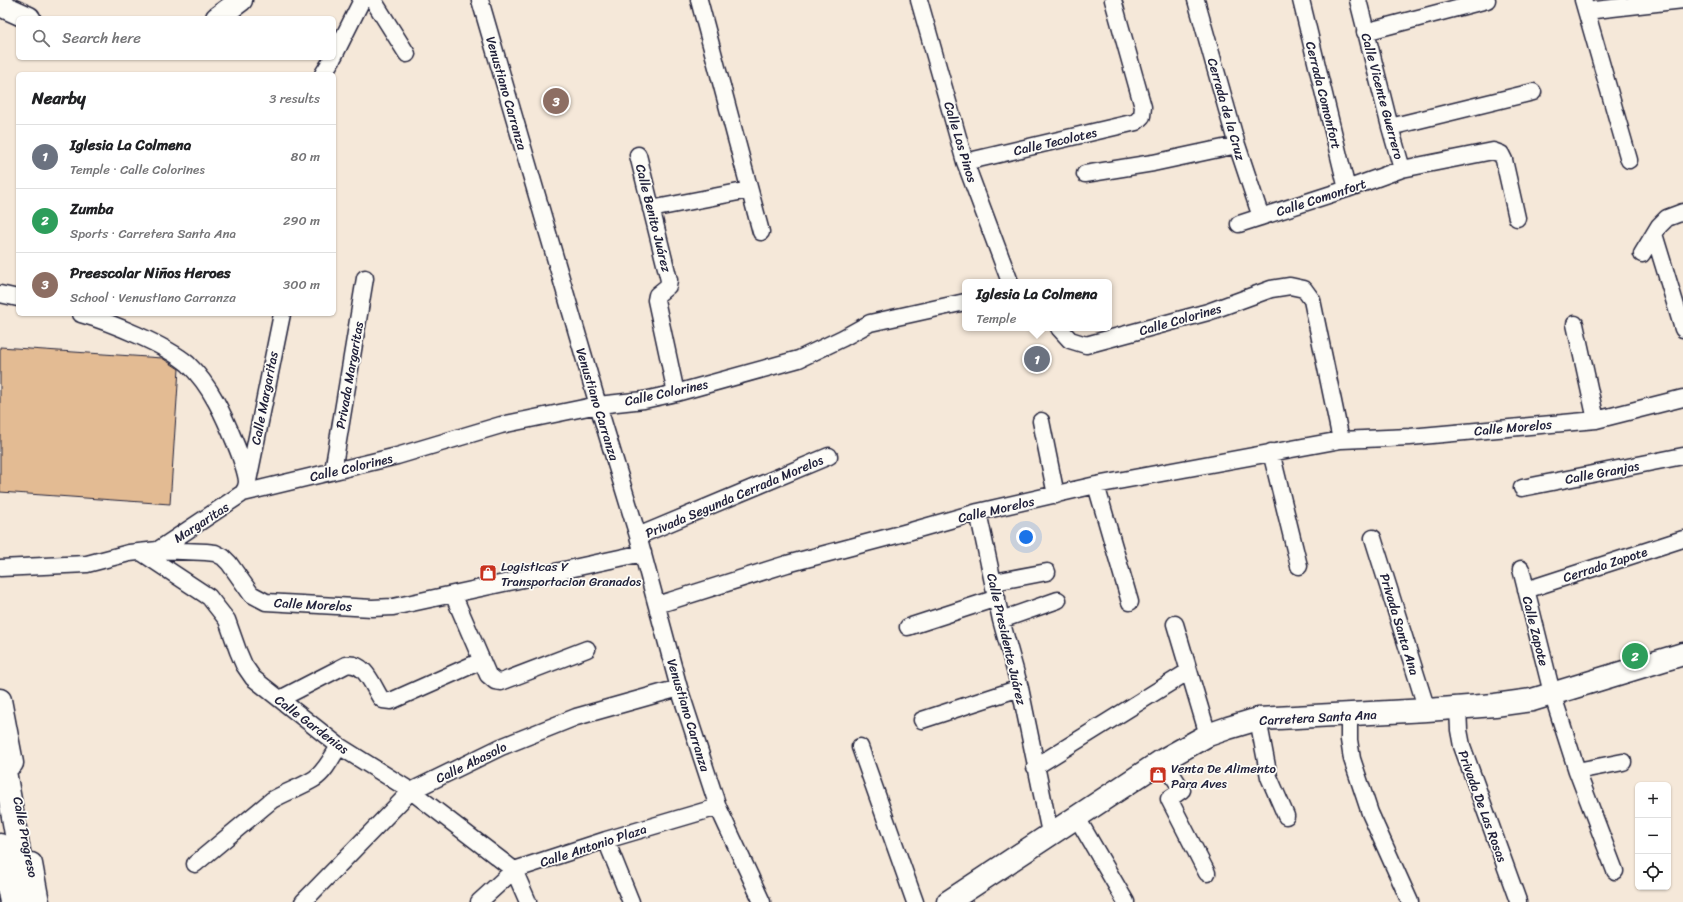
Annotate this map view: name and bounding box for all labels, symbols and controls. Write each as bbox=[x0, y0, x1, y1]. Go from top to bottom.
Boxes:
search box bbox=[16, 16, 336, 60]
text: Search here bbox=[62, 25, 141, 51]
icon: search bbox=[30, 27, 52, 49]
street label: Calle Vicente Guerrero bbox=[1355, 30, 1411, 163]
street label: Venustiano Carranza bbox=[479, 34, 534, 153]
street label: Cerrada Comonfort bbox=[1299, 39, 1348, 152]
street label: Cerrada de la Cruz bbox=[1201, 55, 1252, 164]
text: Nearby bbox=[32, 83, 86, 113]
pin: 3 bbox=[543, 86, 569, 116]
text: 3 results bbox=[269, 87, 320, 110]
street label: Calle Los Pinos bbox=[937, 99, 984, 186]
street label: Calle Tecolotes bbox=[1011, 121, 1100, 162]
text: Iglesia La Colmena bbox=[70, 132, 191, 158]
text: 1 bbox=[42, 145, 48, 168]
text: 80 m bbox=[291, 145, 320, 168]
text: Temple · Calle Colorines bbox=[70, 158, 205, 181]
street label: Calle Benito Juárez bbox=[629, 162, 678, 275]
street label: Calle Comonfort bbox=[1273, 172, 1369, 223]
text: Zumba bbox=[70, 196, 113, 222]
text: 2 bbox=[41, 209, 49, 232]
text: 290 m bbox=[283, 209, 320, 232]
text: Sports · Carretera Santa Ana bbox=[70, 222, 236, 245]
text: Preescolar Niños Heroes bbox=[70, 260, 231, 286]
text: 3 bbox=[41, 273, 49, 296]
text: 300 m bbox=[283, 273, 320, 296]
popup bbox=[962, 279, 1112, 331]
text: Iglesia La Colmena bbox=[976, 281, 1098, 307]
text: School · Venustiano Carranza bbox=[70, 286, 236, 309]
street label: Calle Colorines bbox=[1136, 297, 1225, 342]
text: Temple bbox=[976, 307, 1016, 330]
street label: Privada Margaritas bbox=[329, 320, 370, 431]
pin: 1 bbox=[1024, 344, 1050, 374]
street label: Venustiano Carranza bbox=[569, 345, 626, 464]
street label: Calle Margaritas bbox=[244, 348, 285, 447]
street label: Calle Colorines bbox=[622, 372, 710, 413]
street label: Calle Morelos bbox=[1473, 413, 1553, 442]
street label: Calle Colorines bbox=[307, 447, 396, 488]
street label: Privada Segunda Cerrada Morelos bbox=[641, 448, 828, 545]
street label: Calle Granjas bbox=[1563, 454, 1642, 491]
street label: Calle Morelos bbox=[956, 490, 1037, 529]
street label: Margaritas bbox=[169, 496, 234, 549]
your location bbox=[1016, 527, 1036, 547]
street label: Cerrada Zapote bbox=[1560, 540, 1650, 589]
place label: Logisticas Y Transportacion Granados bbox=[501, 555, 642, 593]
shop icon: Logisticas Y Transportacion Granados bbox=[478, 563, 498, 583]
street label: Privada Santa Ana bbox=[1373, 570, 1426, 678]
street label: Calle Presidente Juárez bbox=[980, 571, 1033, 708]
street label: Calle Morelos bbox=[273, 591, 353, 618]
street label: Calle Zapote bbox=[1516, 594, 1555, 669]
pin: 2 bbox=[1622, 641, 1648, 671]
street label: Venustiano Carranza bbox=[660, 656, 717, 775]
street label: Calle Gardenias bbox=[270, 689, 354, 760]
street label: Carretera Santa Ana bbox=[1259, 703, 1378, 732]
street label: Calle Abasolo bbox=[432, 735, 511, 790]
street label: Privada De Las Rosas bbox=[1452, 747, 1514, 866]
place label: Venta De Alimento Para Aves bbox=[1171, 757, 1277, 795]
shop icon: Venta De Alimento Para Aves bbox=[1148, 765, 1168, 785]
map controls bbox=[1635, 782, 1671, 890]
button: + bbox=[1635, 782, 1671, 818]
street label: Calle Progreso bbox=[6, 795, 45, 880]
street label: Calle Antonio Plaza bbox=[537, 817, 650, 874]
button: − bbox=[1635, 818, 1671, 854]
button: locate bbox=[1635, 854, 1671, 890]

